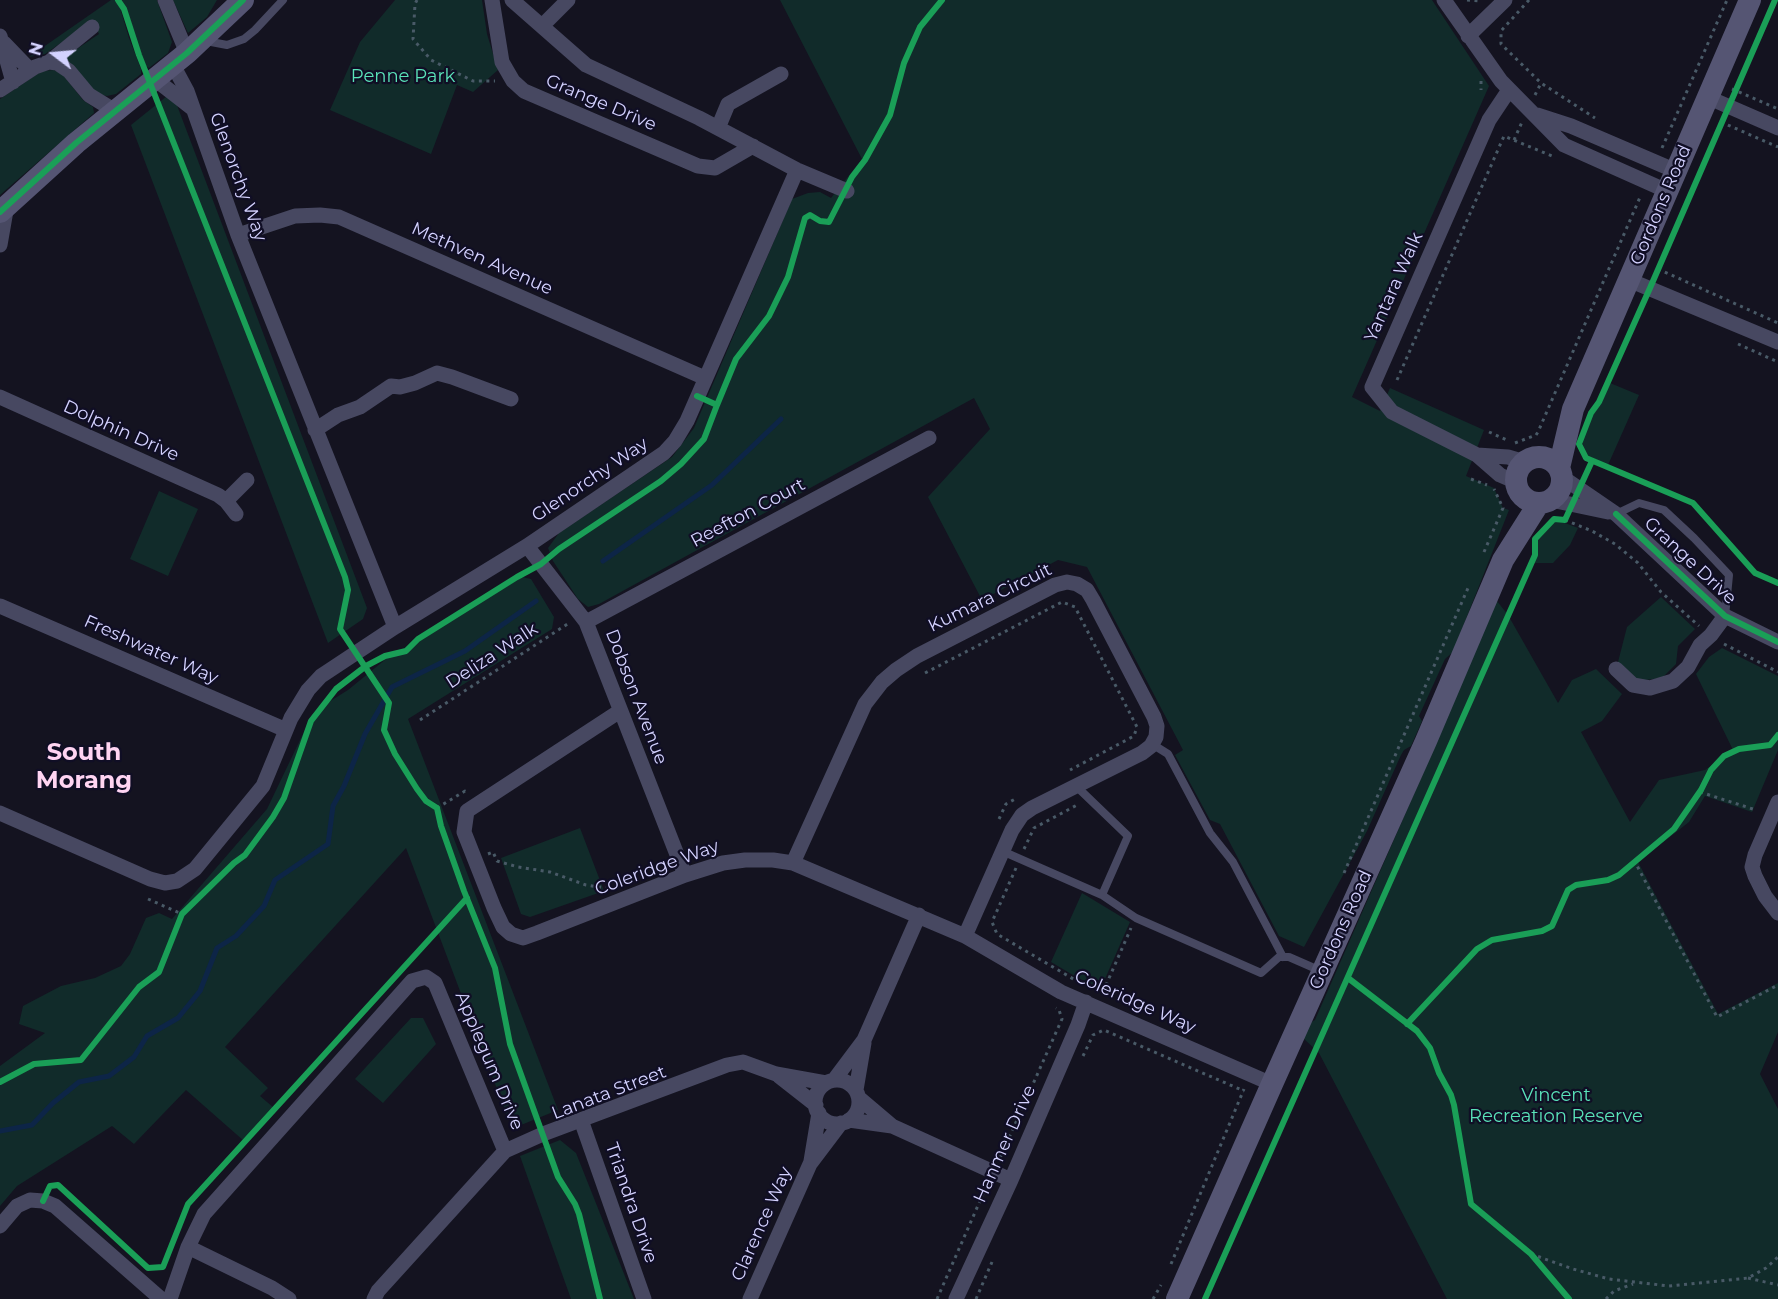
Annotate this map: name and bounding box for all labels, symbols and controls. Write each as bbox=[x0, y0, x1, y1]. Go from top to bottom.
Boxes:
north arrow bbox=[24, 24, 84, 84]
text: N bbox=[25, 40, 47, 58]
park label: Penne Park bbox=[351, 66, 455, 88]
street label: Grange Drive bbox=[542, 70, 660, 136]
street label: Glenorchy Way bbox=[205, 110, 271, 244]
street label: Gordons Road bbox=[1626, 142, 1696, 268]
street label: Methven Avenue bbox=[408, 218, 556, 300]
street label: Yantara Walk bbox=[1360, 229, 1428, 345]
street label: Dolphin Drive bbox=[60, 396, 182, 466]
street label: Glenorchy Way bbox=[528, 433, 652, 527]
street label: Reefton Court bbox=[687, 474, 809, 552]
street label: Grange Drive bbox=[1639, 513, 1741, 609]
street label: Kumara Circuit bbox=[925, 559, 1055, 637]
street label: Freshwater Way bbox=[80, 611, 222, 689]
street label: Deliza Walk bbox=[442, 618, 542, 694]
street label: Dobson Avenue bbox=[600, 626, 672, 768]
district label: South Morang bbox=[36, 739, 132, 795]
street label: Coleridge Way bbox=[592, 836, 722, 900]
street label: Gordons Road bbox=[1305, 867, 1377, 993]
street label: Coleridge Way bbox=[1071, 966, 1199, 1038]
street label: Applegum Drive bbox=[450, 988, 528, 1134]
street label: Lanata Street bbox=[549, 1061, 669, 1125]
street label: Hanmer Drive bbox=[969, 1082, 1041, 1206]
park label: Vincent Recreation Reserve bbox=[1469, 1085, 1643, 1128]
street label: Triandra Drive bbox=[600, 1140, 662, 1266]
street label: Clarence Way bbox=[727, 1163, 797, 1285]

